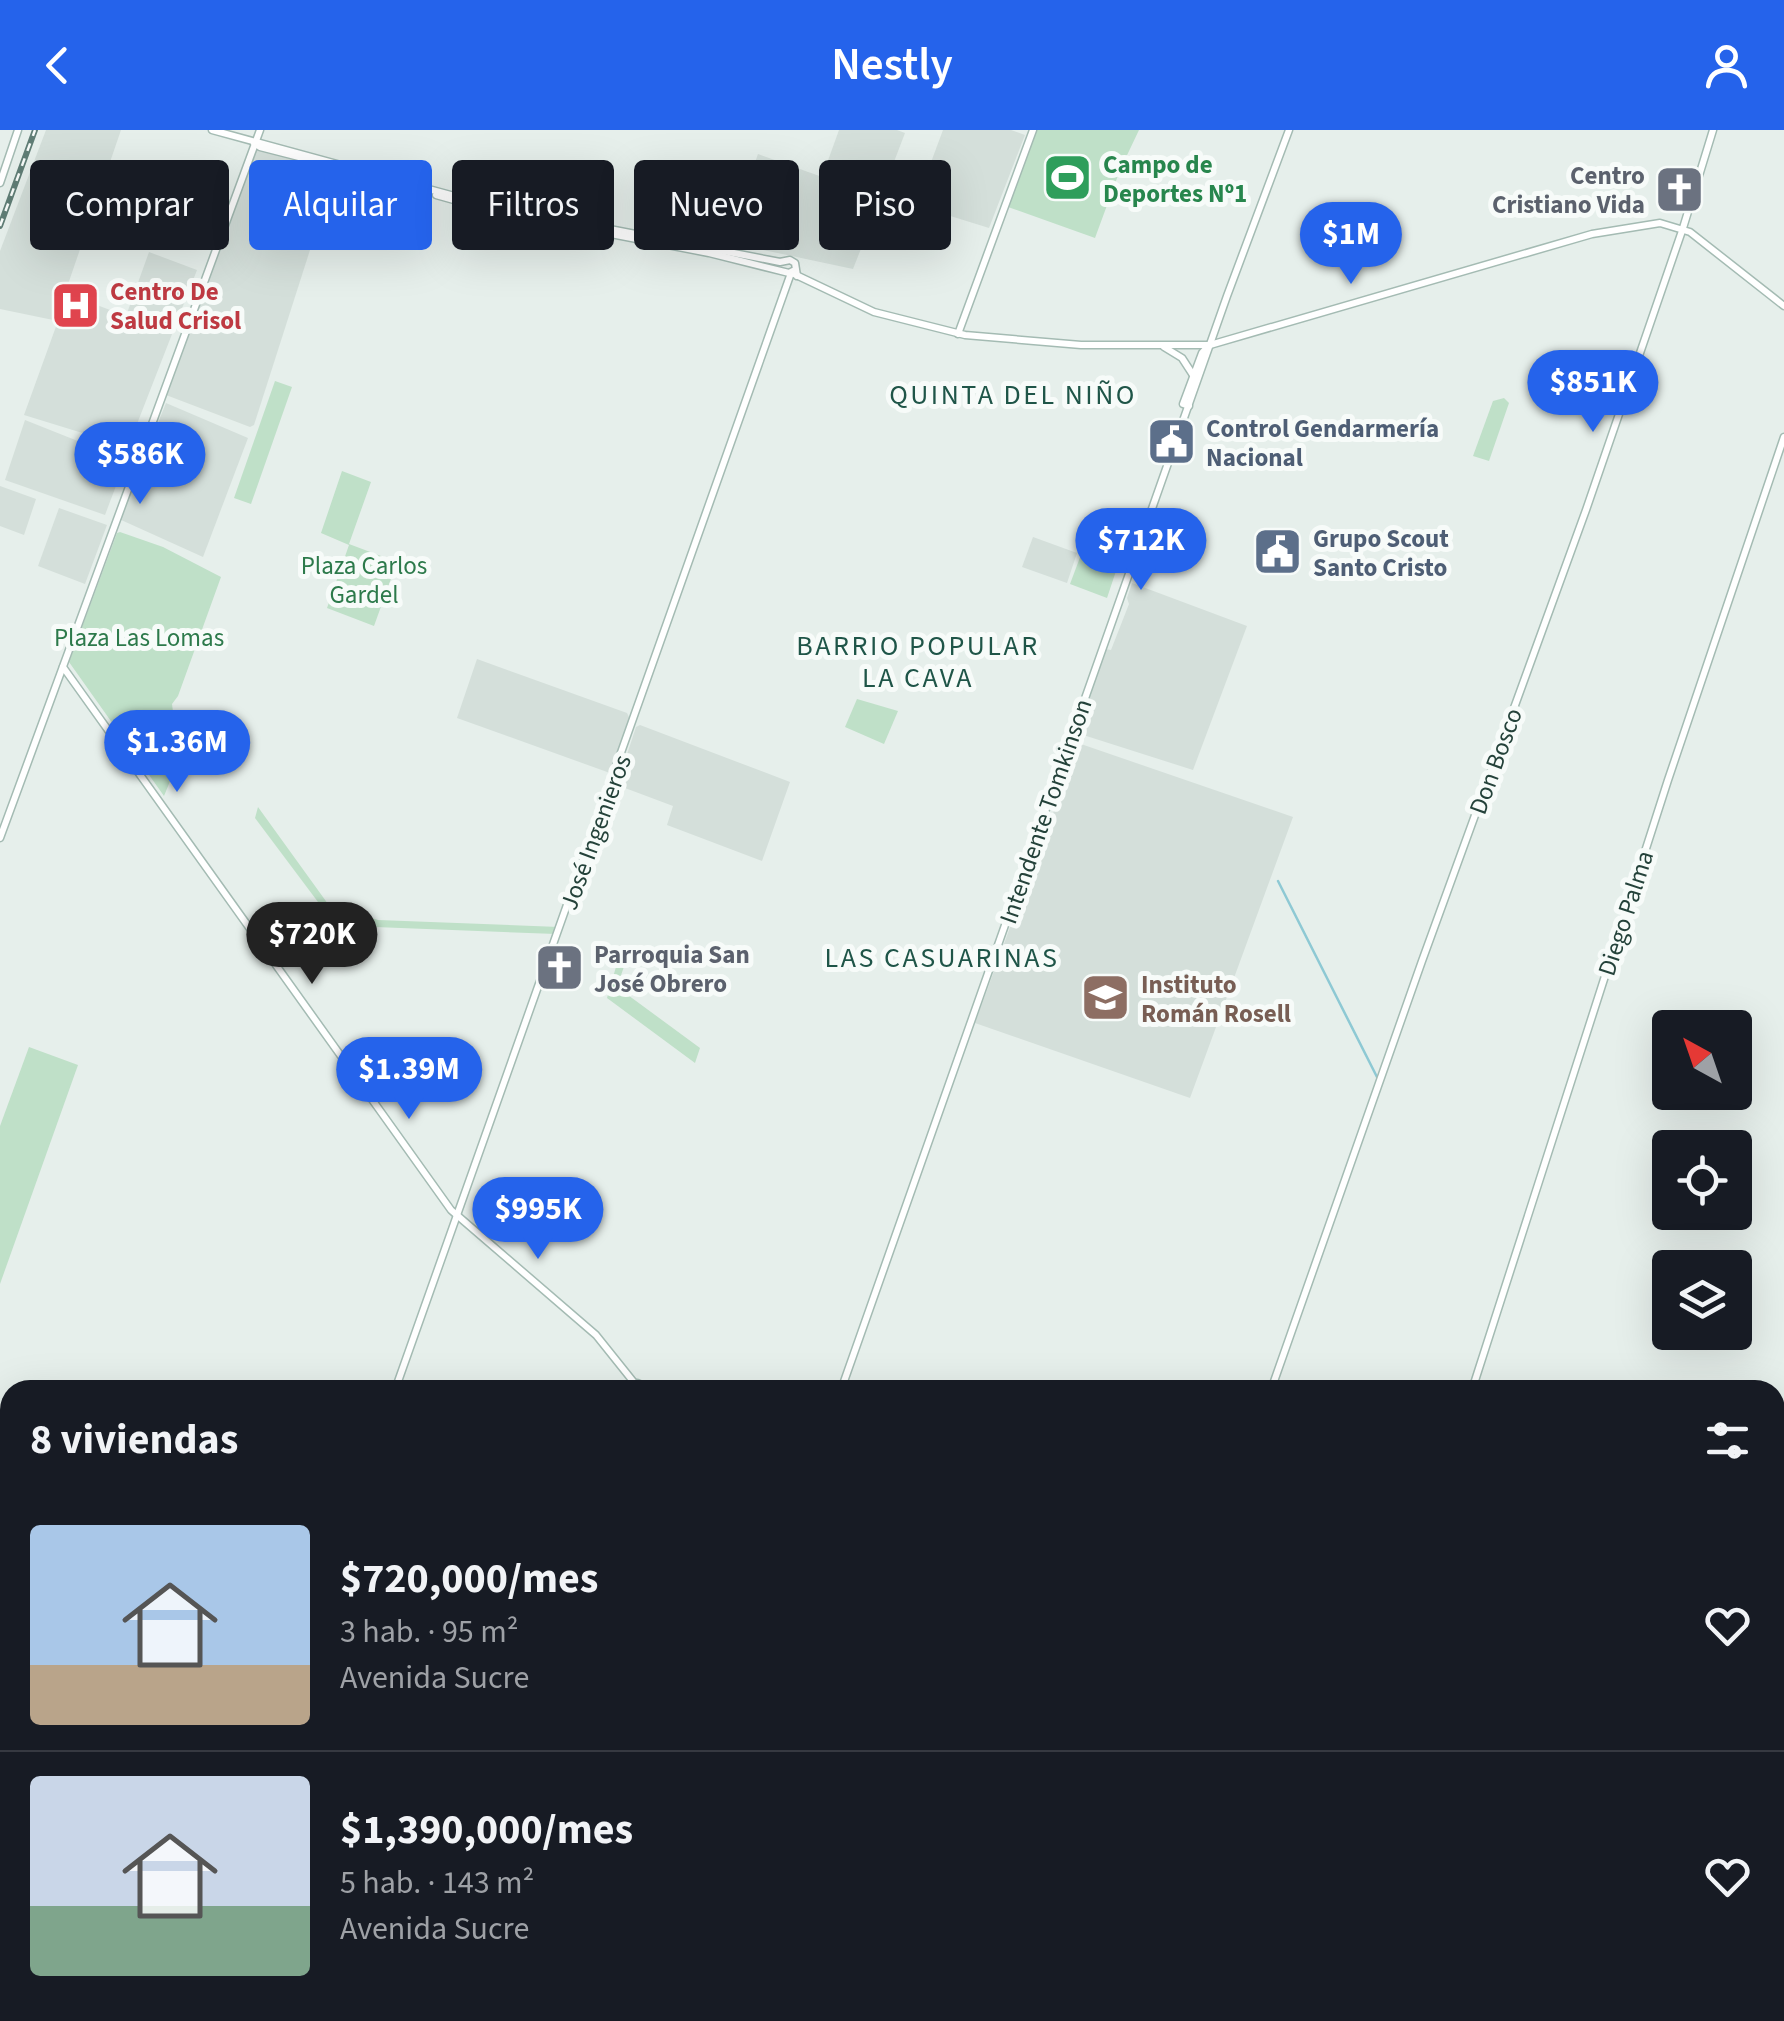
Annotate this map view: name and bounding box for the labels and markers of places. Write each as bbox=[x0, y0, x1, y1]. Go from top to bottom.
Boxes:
place label: Campo de Deportes Nº1 bbox=[1103, 147, 1247, 212]
sports icon: Campo de Deportes Nº1 bbox=[1042, 152, 1094, 204]
place label: Centro Cristiano Vida bbox=[1492, 158, 1645, 223]
church icon: Centro Cristiano Vida bbox=[1654, 163, 1706, 215]
pin: $1M bbox=[1303, 202, 1399, 287]
place label: Centro De Salud Crisol bbox=[110, 274, 241, 339]
hospital icon: Centro De Salud Crisol bbox=[49, 279, 101, 331]
pin: $851K bbox=[1523, 350, 1663, 435]
place label: Control Gendarmería Nacional bbox=[1206, 411, 1439, 476]
public building icon: Control Gendarmería Nacional bbox=[1145, 416, 1197, 468]
pin: $586K bbox=[70, 422, 210, 507]
pin: $712K bbox=[1071, 508, 1211, 593]
place label: Grupo Scout Santo Cristo bbox=[1313, 521, 1449, 586]
public building icon: Grupo Scout Santo Cristo bbox=[1252, 526, 1304, 578]
pin: $1.36M bbox=[96, 710, 258, 795]
pin: $720K bbox=[242, 902, 382, 987]
place label: Parroquia San José Obrero bbox=[594, 937, 750, 1002]
church icon: Parroquia San José Obrero bbox=[533, 942, 585, 994]
place label: Instituto Román Rosell bbox=[1141, 967, 1291, 1032]
school or university icon: Instituto Román Rosell bbox=[1080, 972, 1132, 1024]
pin: $1.39M bbox=[328, 1037, 490, 1122]
pin: $995K bbox=[468, 1177, 608, 1262]

